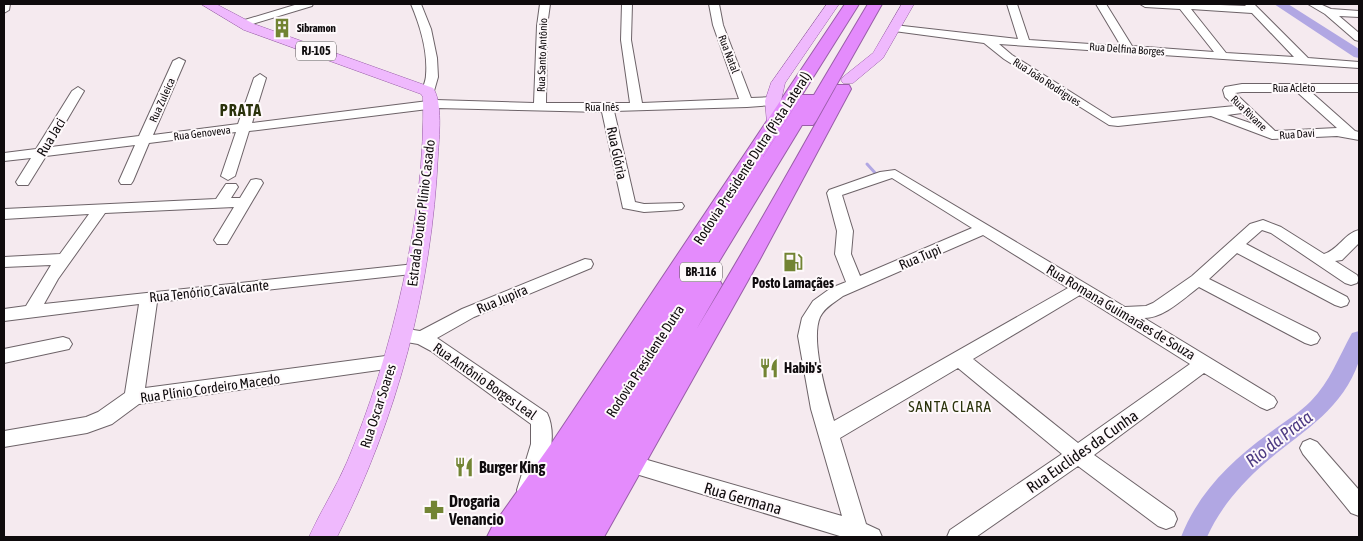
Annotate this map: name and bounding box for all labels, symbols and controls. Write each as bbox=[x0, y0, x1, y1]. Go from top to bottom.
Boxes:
building icon: Sibramon bbox=[271, 17, 293, 39]
street label: Rua Santo Antônio bbox=[535, 18, 549, 92]
place label: Sibramon bbox=[297, 22, 336, 34]
street label: Rua Natal bbox=[716, 33, 742, 75]
street label: Rua Delfina Borges bbox=[1089, 40, 1165, 58]
road number: RJ-105 bbox=[296, 41, 336, 60]
street label: Rua João Rodrigues bbox=[1011, 56, 1083, 108]
street label: Rodovia Presidente Dutra (Pista Lateral) bbox=[690, 69, 814, 247]
street label: Rua Zuleica bbox=[147, 76, 177, 124]
street label: Rua Acleto bbox=[1273, 82, 1315, 94]
street label: Rua Rivane bbox=[1229, 93, 1269, 133]
district label: PRATA bbox=[220, 101, 262, 119]
street label: Rua Inês bbox=[585, 101, 619, 113]
street label: Rua Jaci bbox=[33, 115, 69, 159]
street label: Rua Genoveva bbox=[173, 124, 231, 142]
street label: Rua Glória bbox=[604, 125, 630, 181]
street label: Rua Davi bbox=[1279, 127, 1315, 141]
street label: Estrada Doutor Plínio Casado bbox=[404, 139, 438, 287]
street label: Rua Tupi bbox=[897, 241, 943, 273]
fuel station icon: Posto Lamaçães bbox=[782, 251, 804, 273]
street label: Rua Romana Guimarães de Souza bbox=[1044, 261, 1198, 363]
road number: BR-116 bbox=[680, 262, 722, 282]
place label: Posto Lamaçães bbox=[752, 275, 834, 291]
street label: Rua Tenório Cavalcante bbox=[148, 277, 270, 305]
street label: Rua Jupira bbox=[474, 281, 530, 317]
street label: Rodovia Presidente Dutra bbox=[603, 302, 687, 420]
street label: Rua Antônio Borges Leal bbox=[430, 339, 540, 423]
restaurant icon: Habib's bbox=[758, 357, 780, 379]
place label: Habib's bbox=[784, 360, 822, 376]
street label: Rua Oscar Soares bbox=[357, 362, 399, 450]
street label: Rua Plínio Cordeiro Macedo bbox=[139, 370, 281, 406]
district label: SANTA CLARA bbox=[908, 398, 992, 415]
street label: Rua Euclides da Cunha bbox=[1023, 406, 1141, 496]
water label: Rio da Prata bbox=[1241, 406, 1317, 471]
restaurant icon: Burger King bbox=[453, 456, 475, 478]
place label: Burger King bbox=[479, 458, 546, 476]
street label: Rua Germana bbox=[702, 478, 784, 518]
place label: Drogaria Venancio bbox=[448, 492, 504, 528]
pharmacy icon: Drogaria Venancio bbox=[423, 499, 445, 521]

